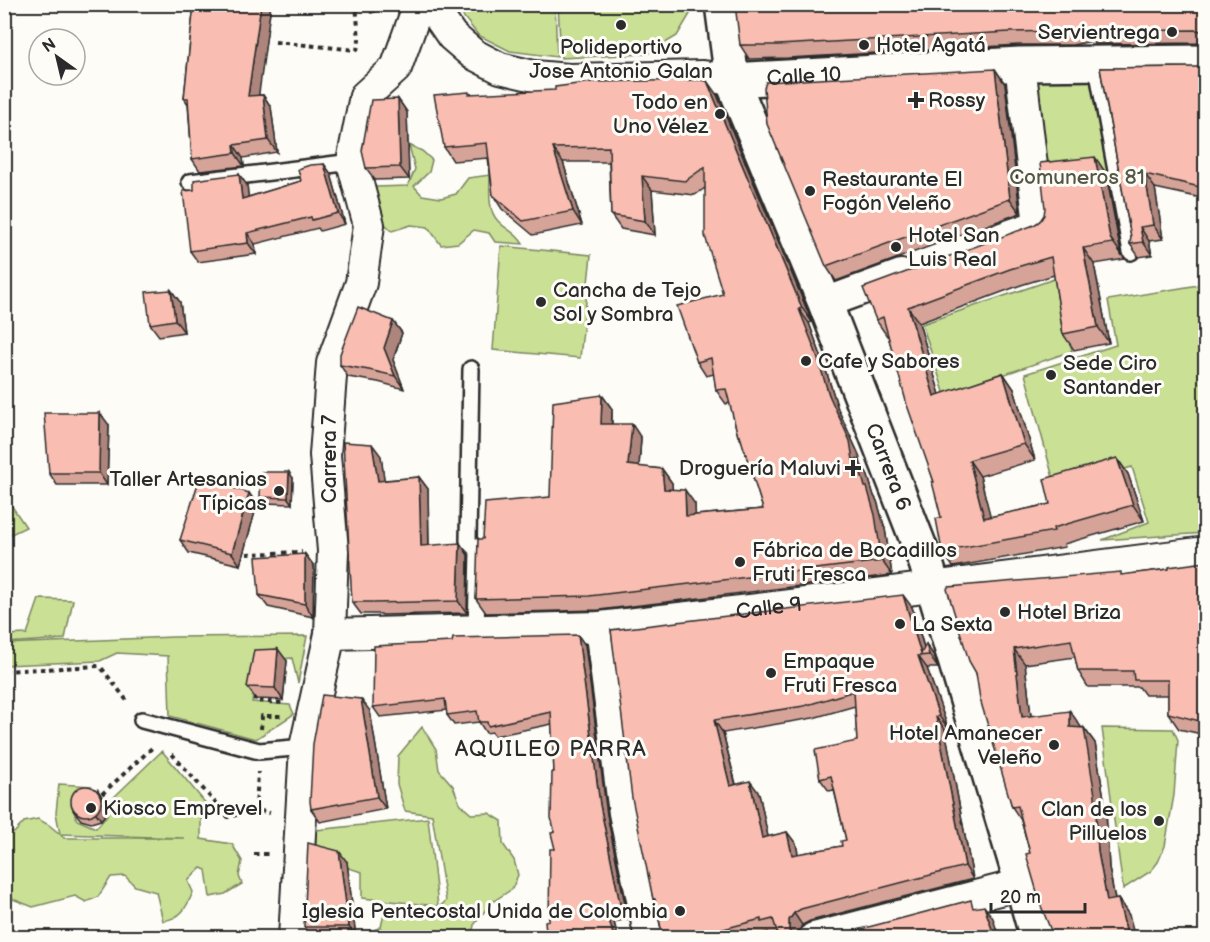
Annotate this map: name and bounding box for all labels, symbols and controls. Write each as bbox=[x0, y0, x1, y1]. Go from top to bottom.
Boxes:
marker: Polideportivo Jose Antonio Galan bbox=[614, 18, 628, 32]
place label: Servientrega bbox=[1038, 20, 1160, 45]
marker: Servientrega bbox=[1165, 25, 1179, 39]
north arrow bbox=[27, 27, 87, 87]
place label: Hotel Agatá bbox=[876, 33, 986, 58]
text: N bbox=[39, 35, 60, 57]
place label: Polideportivo Jose Antonio Galan bbox=[529, 35, 713, 84]
marker: Hotel Agatá bbox=[857, 38, 871, 52]
street label: Calle 10 bbox=[766, 62, 842, 91]
place label: Rossy bbox=[928, 88, 986, 113]
place label: Todo en Uno Vélez bbox=[613, 90, 709, 139]
marker: Rossy bbox=[909, 93, 923, 107]
marker: Todo en Uno Vélez bbox=[713, 107, 727, 121]
park label: Comuneros 81 bbox=[1009, 165, 1145, 190]
place label: Restaurante El Fogón Veleño bbox=[822, 167, 963, 216]
marker: Restaurante El Fogón Veleño bbox=[803, 184, 817, 198]
place label: Hotel San Luis Real bbox=[908, 223, 1000, 272]
marker: Hotel San Luis Real bbox=[889, 240, 903, 254]
place label: Cancha de Tejo Sol y Sombra bbox=[553, 278, 701, 327]
marker: Cancha de Tejo Sol y Sombra bbox=[534, 295, 548, 309]
place label: Cafe y Sabores bbox=[818, 349, 960, 374]
place label: Sede Ciro Santander bbox=[1063, 351, 1161, 400]
marker: Cafe y Sabores bbox=[799, 354, 813, 368]
marker: Sede Ciro Santander bbox=[1044, 368, 1058, 382]
street label: Carrera 7 bbox=[317, 414, 342, 503]
street label: Carrera 6 bbox=[860, 420, 916, 514]
place label: Droguería Maluvi bbox=[679, 456, 841, 481]
marker: Droguería Maluvi bbox=[846, 461, 860, 475]
place label: Taller Artesanias Típicas bbox=[110, 467, 267, 516]
marker: Taller Artesanias Típicas bbox=[272, 484, 286, 498]
place label: Fábrica de Bocadillos Fruti Fresca bbox=[752, 538, 957, 587]
marker: Fábrica de Bocadillos Fruti Fresca bbox=[733, 555, 747, 569]
street label: Calle 9 bbox=[735, 592, 803, 625]
place label: Hotel Briza bbox=[1017, 600, 1121, 625]
marker: Hotel Briza bbox=[998, 605, 1012, 619]
place label: La Sexta bbox=[912, 612, 993, 637]
marker: La Sexta bbox=[893, 617, 907, 631]
place label: Empaque Fruti Fresca bbox=[783, 649, 897, 698]
marker: Empaque Fruti Fresca bbox=[764, 666, 778, 680]
place label: Hotel Amanecer Veleño bbox=[889, 721, 1042, 770]
district label: AQUILEO PARRA bbox=[455, 736, 647, 763]
marker: Hotel Amanecer Veleño bbox=[1047, 738, 1061, 752]
place label: Kiosco Emprevel bbox=[103, 796, 262, 821]
place label: Clan de los Pilluelos bbox=[1041, 797, 1147, 846]
marker: Kiosco Emprevel bbox=[84, 801, 98, 815]
marker: Clan de los Pilluelos bbox=[1152, 814, 1166, 828]
scale bar bbox=[991, 876, 1086, 914]
text: 20 m bbox=[1000, 887, 1041, 908]
place label: Iglesia Pentecostal Unida de Colombia bbox=[302, 899, 668, 924]
marker: Iglesia Pentecostal Unida de Colombia bbox=[673, 904, 687, 918]

